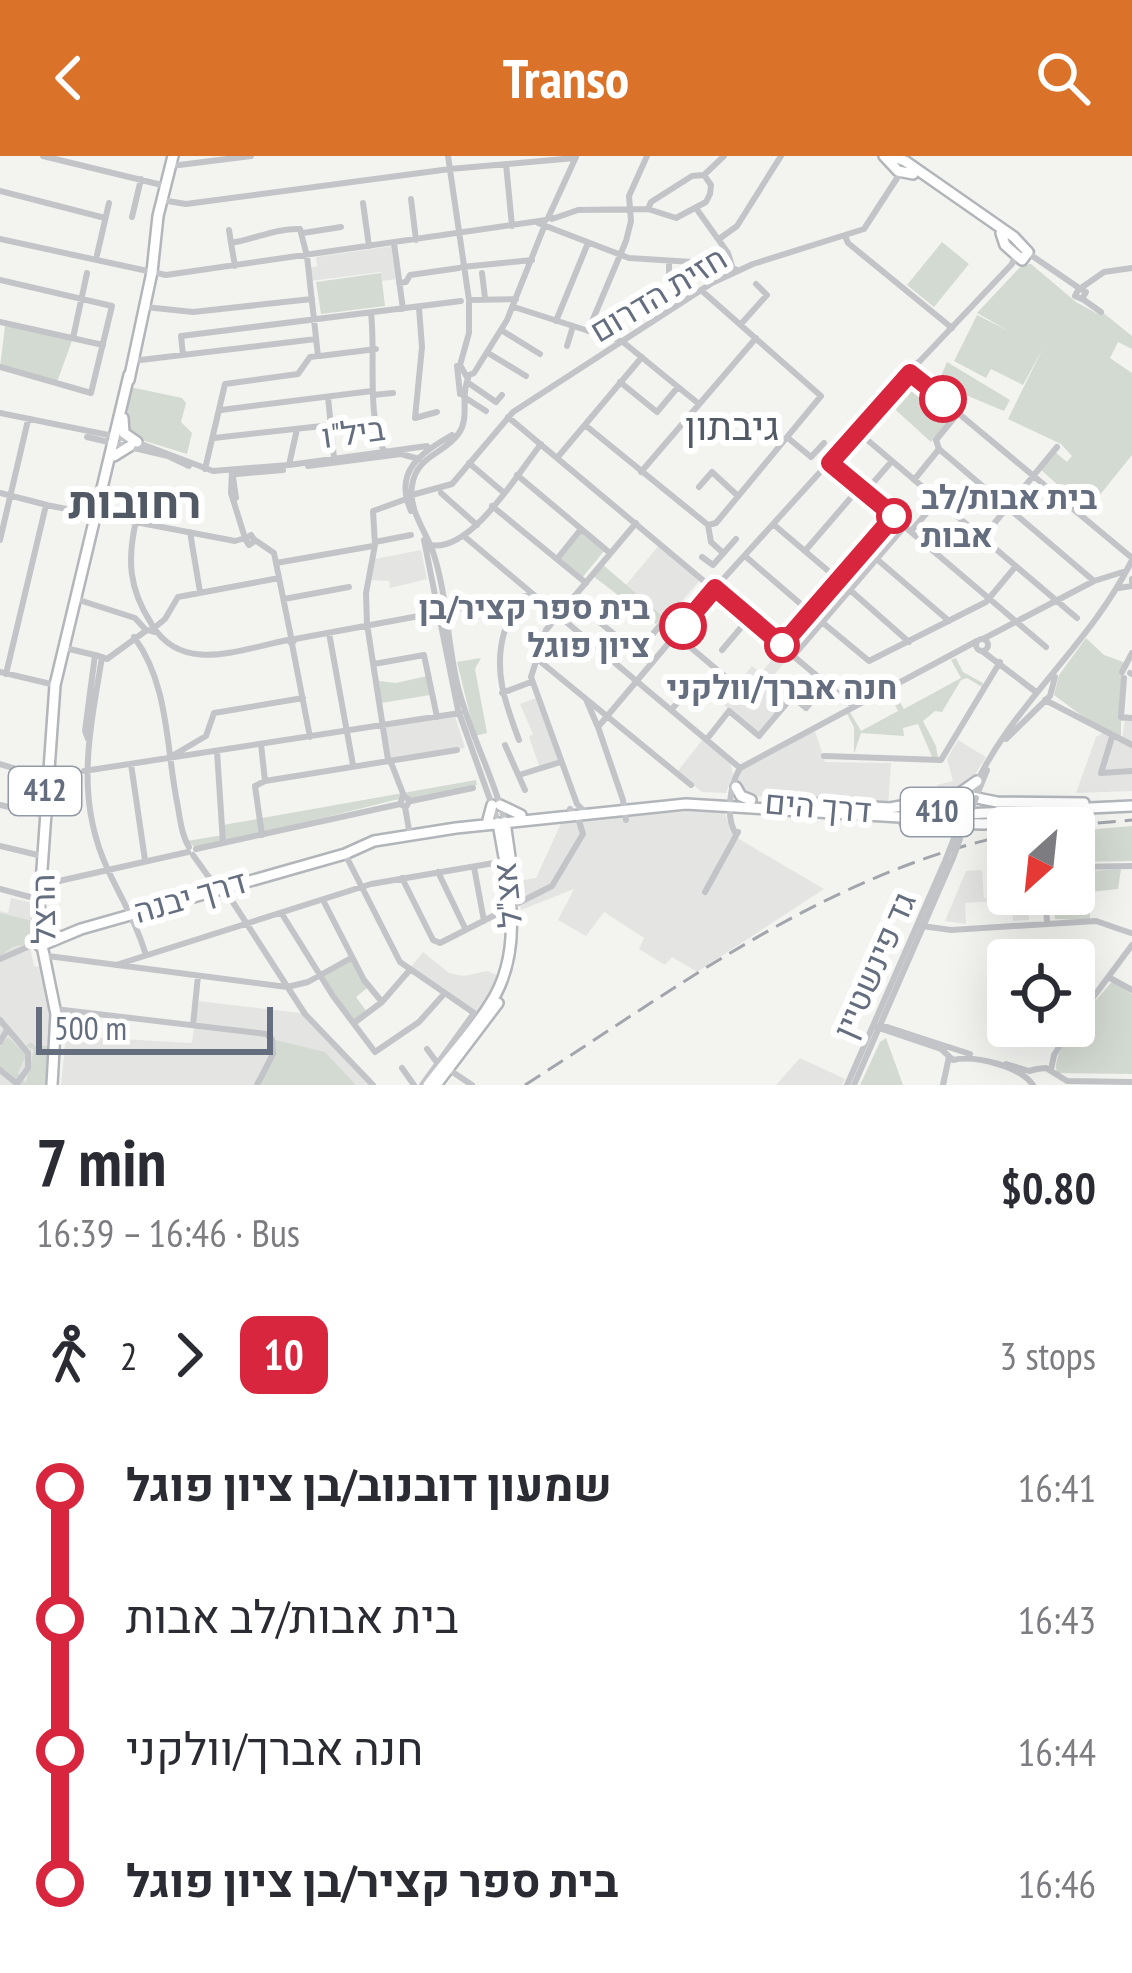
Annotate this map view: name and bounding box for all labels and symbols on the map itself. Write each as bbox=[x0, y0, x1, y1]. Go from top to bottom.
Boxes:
street label: חזית הדרום bbox=[581, 236, 734, 351]
unlabelled marker bbox=[921, 377, 965, 421]
district label: גיבתון bbox=[685, 400, 779, 451]
street label: ביל"ו bbox=[319, 406, 387, 457]
district label: רחובות bbox=[69, 472, 201, 530]
place label: בית אבות/לב אבות bbox=[921, 475, 1097, 556]
marker: בית אבות/לב אבות bbox=[878, 500, 910, 532]
place label: בית ספר קציר/בן ציון פוגל bbox=[418, 585, 650, 666]
marker: בית ספר קציר/בן ציון פוגל bbox=[661, 604, 705, 648]
marker: חנה אברך/וולקני bbox=[766, 629, 798, 661]
place label: חנה אברך/וולקני bbox=[667, 665, 897, 708]
road number: 412 bbox=[9, 767, 81, 815]
street label: דרך הים bbox=[763, 779, 873, 832]
road number: 410 bbox=[901, 788, 973, 836]
north arrow bbox=[987, 807, 1095, 915]
street label: דרך יבנה bbox=[128, 859, 251, 932]
street label: אצ"ל bbox=[482, 860, 531, 930]
street label: הרצל bbox=[20, 873, 65, 945]
street label: גד פינשטיין bbox=[822, 885, 925, 1045]
scale bar bbox=[36, 1001, 273, 1054]

